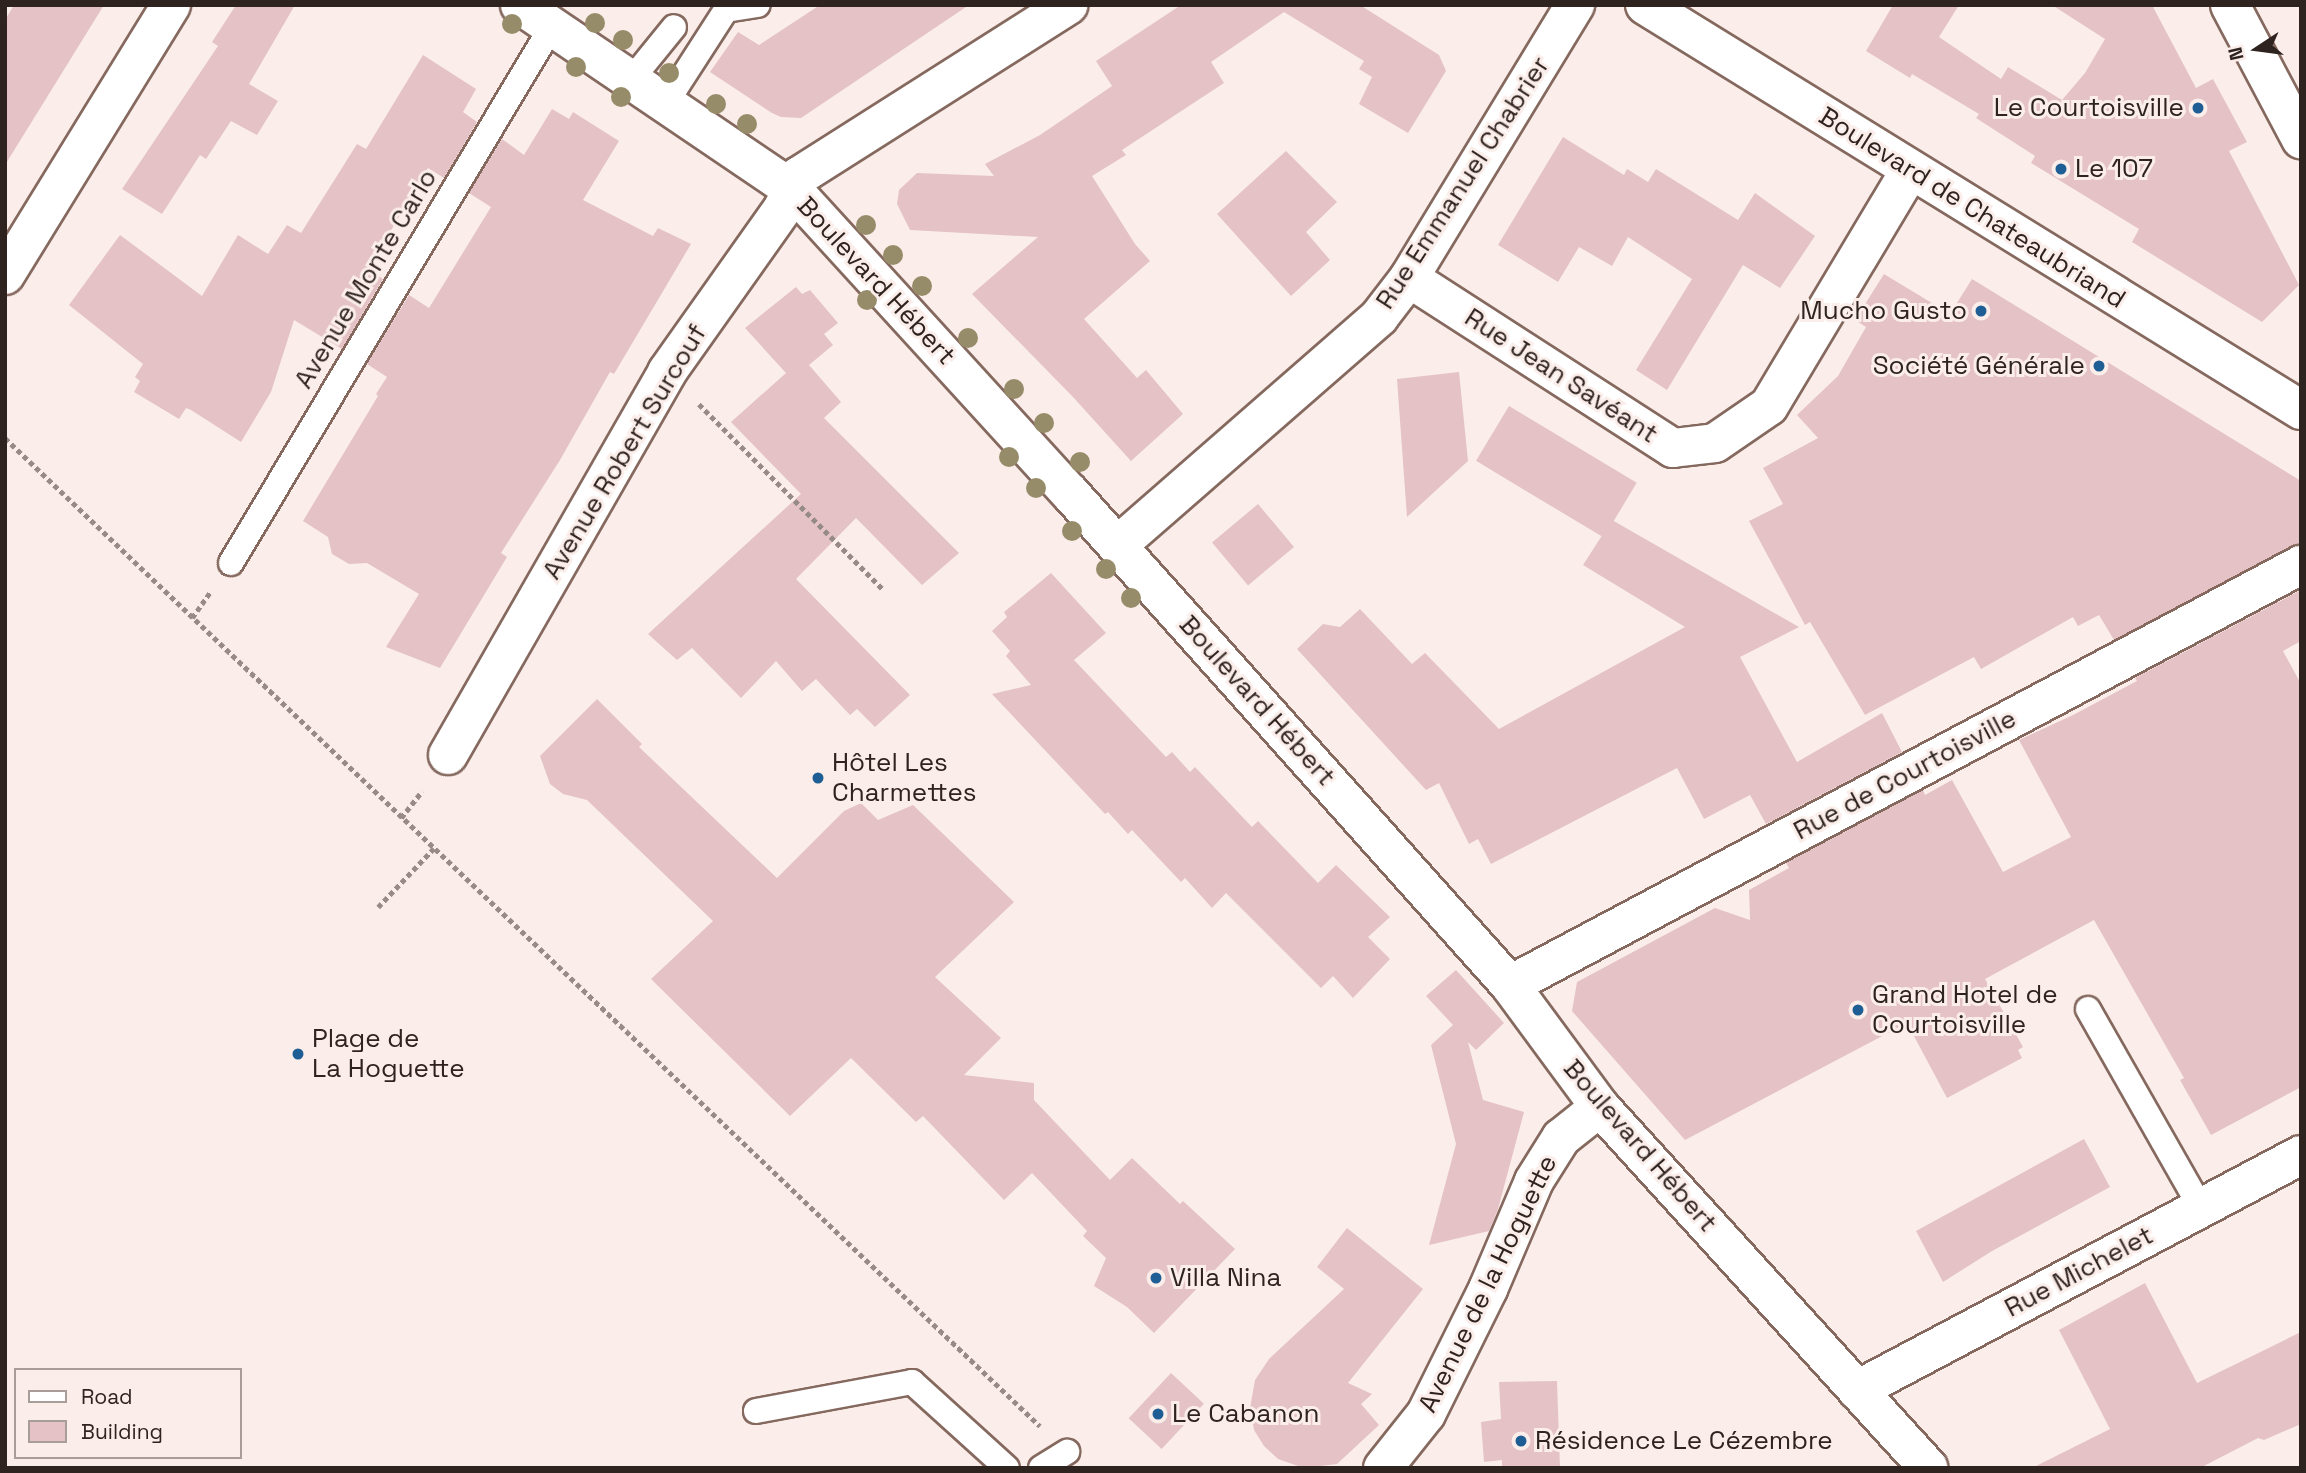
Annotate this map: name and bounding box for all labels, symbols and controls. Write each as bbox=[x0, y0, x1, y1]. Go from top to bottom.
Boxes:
north arrow bbox=[2222, 14, 2292, 84]
text: N bbox=[2222, 45, 2250, 63]
street label: Rue Emmanuel Chabrier bbox=[1370, 51, 1556, 315]
place label: Le Courtoisville bbox=[1994, 92, 2184, 124]
marker: Le Courtoisville bbox=[2190, 100, 2206, 116]
street label: Boulevard de Chateaubriand bbox=[1813, 101, 2131, 315]
place label: Le 107 bbox=[2075, 153, 2153, 185]
marker: Le 107 bbox=[2053, 161, 2069, 177]
street label: Avenue Monte Carlo bbox=[288, 164, 444, 394]
street label: Boulevard Hébert bbox=[790, 191, 962, 371]
place label: Mucho Gusto bbox=[1800, 295, 1967, 327]
street label: Rue Jean Savéant bbox=[1459, 302, 1663, 450]
marker: Mucho Gusto bbox=[1973, 303, 1989, 319]
street label: Avenue Robert Surcouf bbox=[536, 319, 714, 585]
place label: Société Générale bbox=[1873, 350, 2085, 382]
marker: Société Générale bbox=[2091, 358, 2107, 374]
street label: Boulevard Hébert bbox=[1172, 610, 1342, 792]
street label: Rue de Courtoisville bbox=[1788, 703, 2022, 847]
place label: Hôtel Les Charmettes bbox=[832, 747, 977, 808]
marker: Hôtel Les Charmettes bbox=[810, 770, 826, 786]
place label: Grand Hotel de Courtoisville bbox=[1872, 979, 2058, 1040]
marker: Grand Hotel de Courtoisville bbox=[1850, 1002, 1866, 1018]
place label: Plage de La Hoguette bbox=[312, 1023, 465, 1084]
marker: Plage de La Hoguette bbox=[290, 1046, 306, 1062]
street label: Boulevard Hébert bbox=[1557, 1053, 1723, 1239]
street label: Avenue de la Hoguette bbox=[1412, 1150, 1564, 1418]
street label: Rue Michelet bbox=[2000, 1220, 2158, 1324]
place label: Villa Nina bbox=[1170, 1262, 1281, 1294]
marker: Villa Nina bbox=[1148, 1270, 1164, 1286]
legend bbox=[14, 1368, 242, 1459]
text: Road bbox=[81, 1383, 133, 1410]
place label: Le Cabanon bbox=[1172, 1398, 1319, 1430]
marker: Le Cabanon bbox=[1150, 1406, 1166, 1422]
text: Building bbox=[81, 1418, 163, 1445]
place label: Résidence Le Cézembre bbox=[1535, 1425, 1833, 1457]
marker: Résidence Le Cézembre bbox=[1513, 1433, 1529, 1449]

